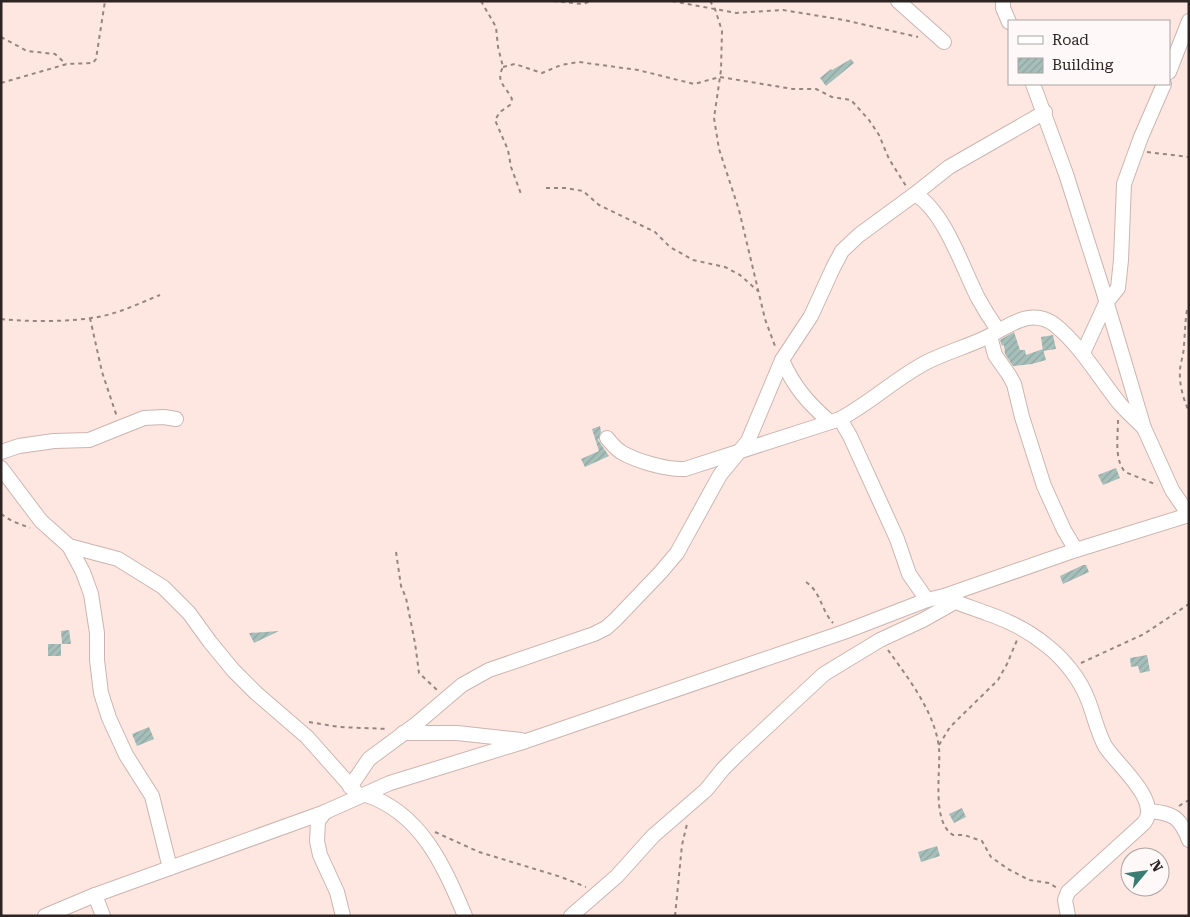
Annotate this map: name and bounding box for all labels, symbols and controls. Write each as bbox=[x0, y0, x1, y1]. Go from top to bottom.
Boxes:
legend bbox=[1008, 20, 1170, 85]
text: Road bbox=[1052, 31, 1089, 49]
text: Building bbox=[1052, 56, 1114, 74]
north arrow bbox=[1120, 847, 1170, 897]
text: N bbox=[1147, 857, 1166, 874]

